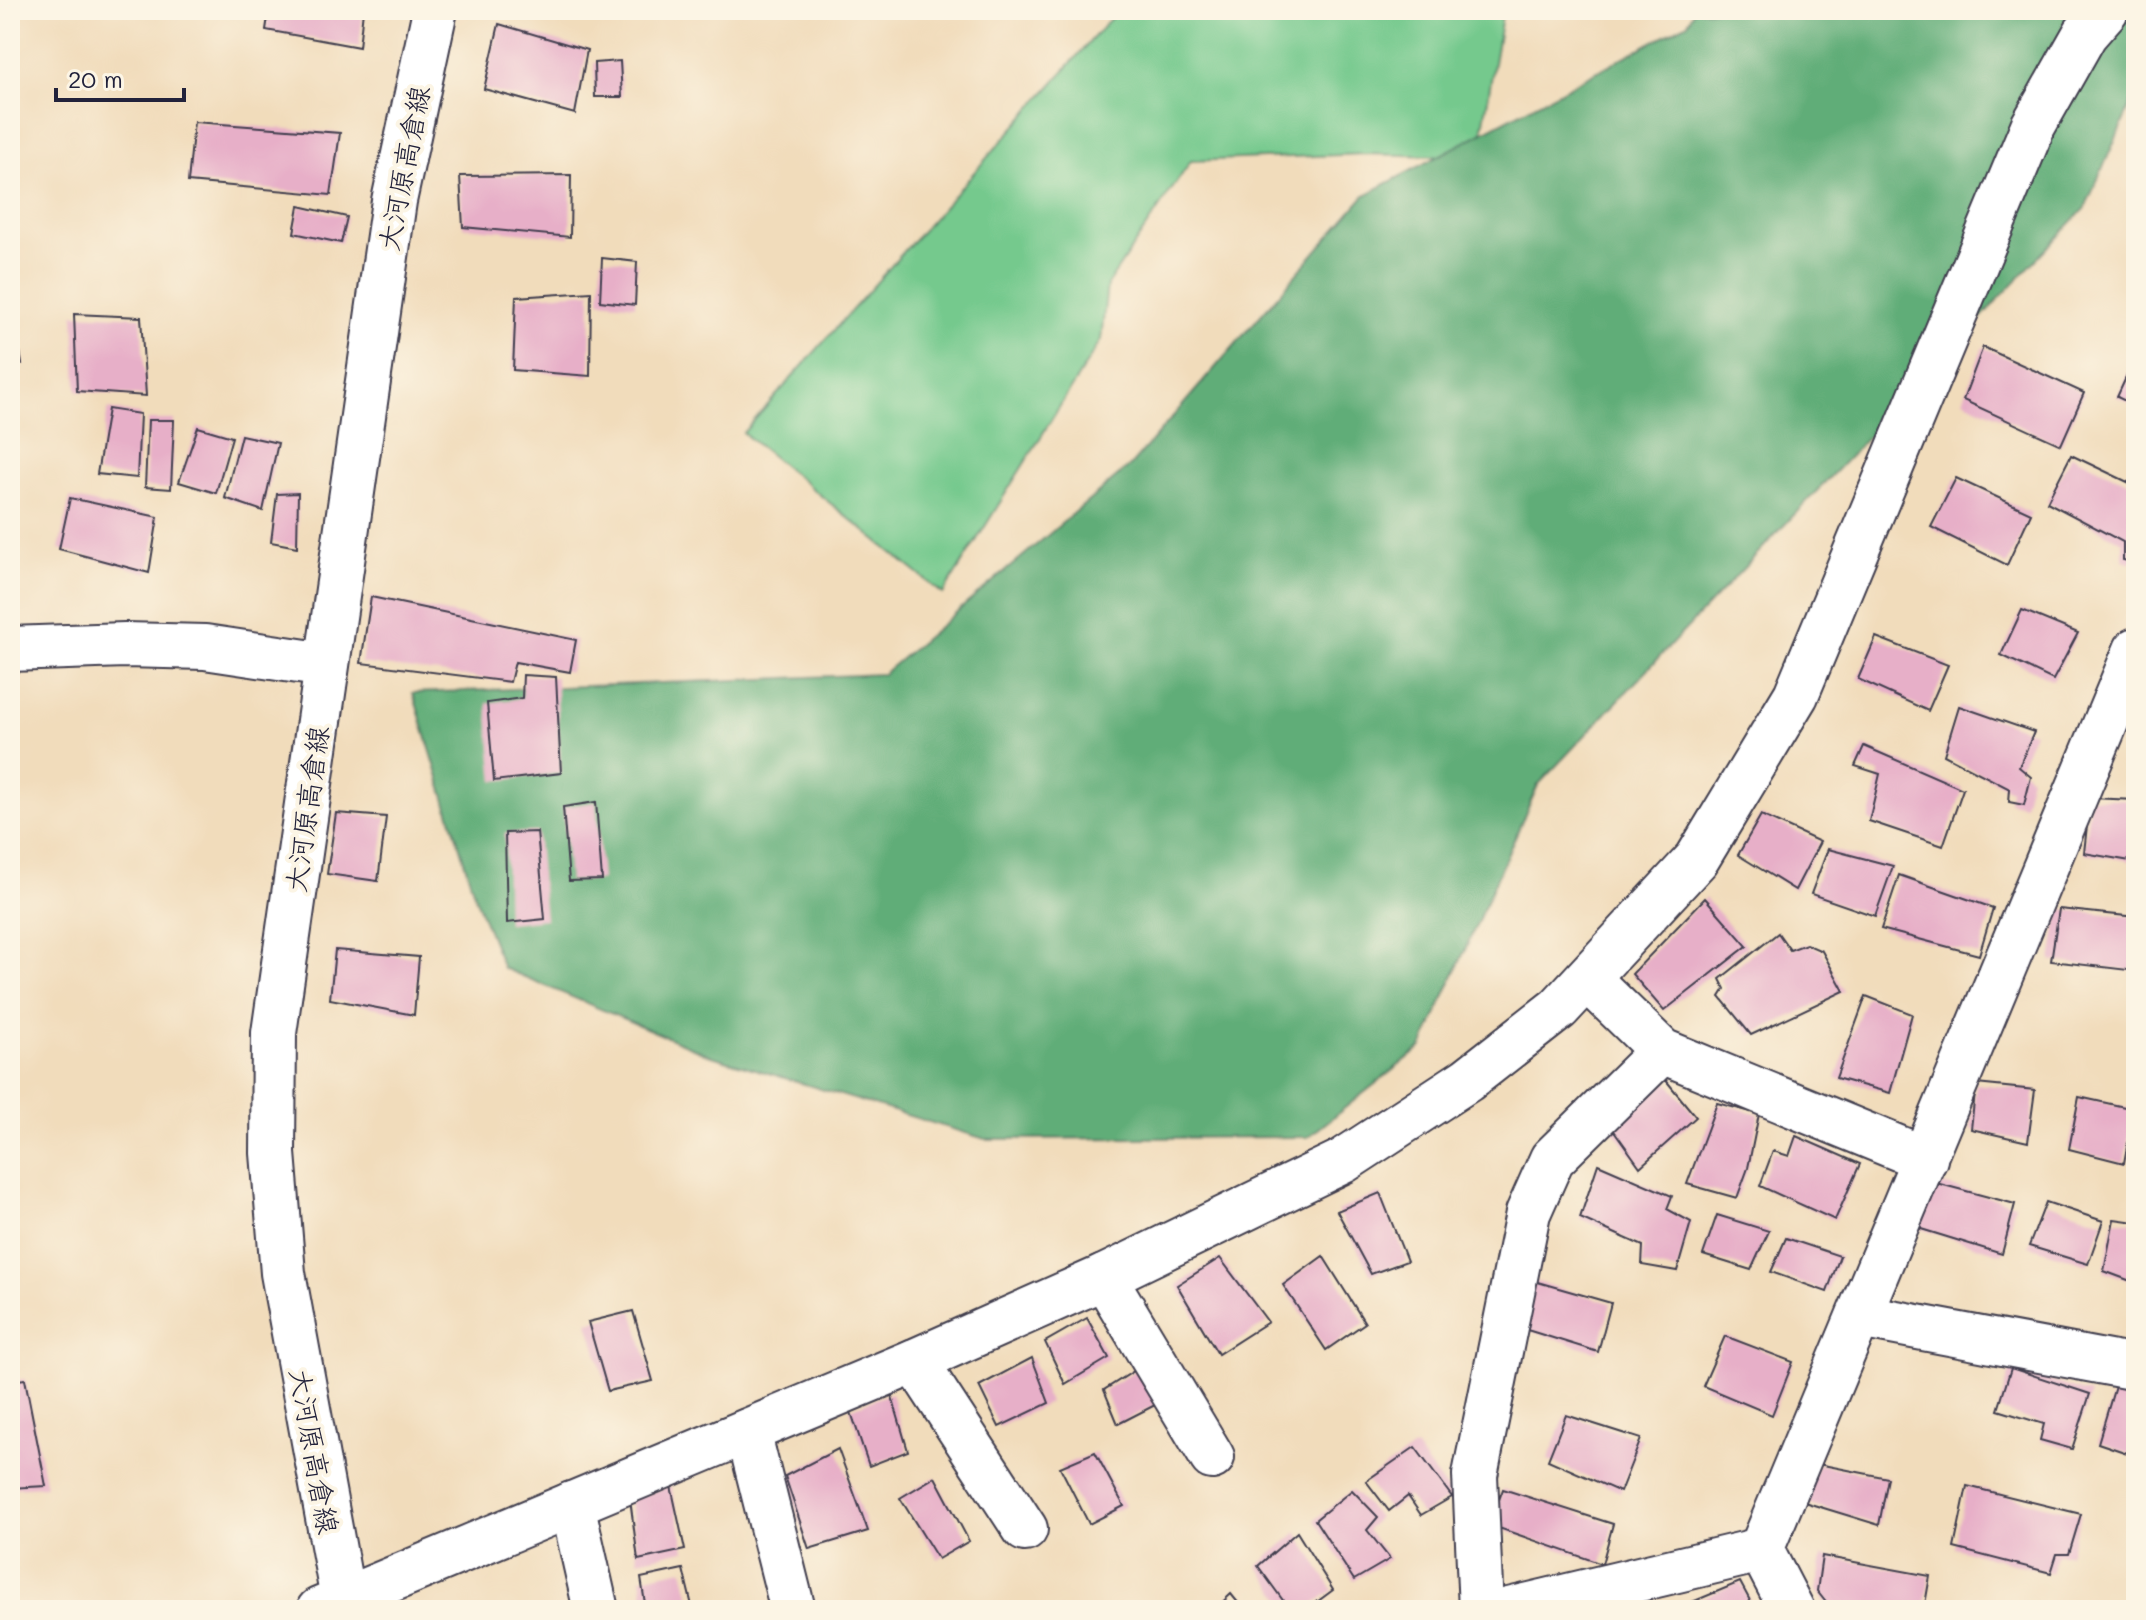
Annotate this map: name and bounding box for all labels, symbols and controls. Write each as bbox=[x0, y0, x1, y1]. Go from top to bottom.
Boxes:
scale bar bbox=[56, 52, 184, 102]
text: 20 m bbox=[68, 63, 123, 94]
street label: 大河原高倉線 bbox=[369, 82, 437, 254]
street label: 大河原高倉線 bbox=[276, 723, 336, 895]
street label: 大河原高倉線 bbox=[283, 1365, 347, 1537]

